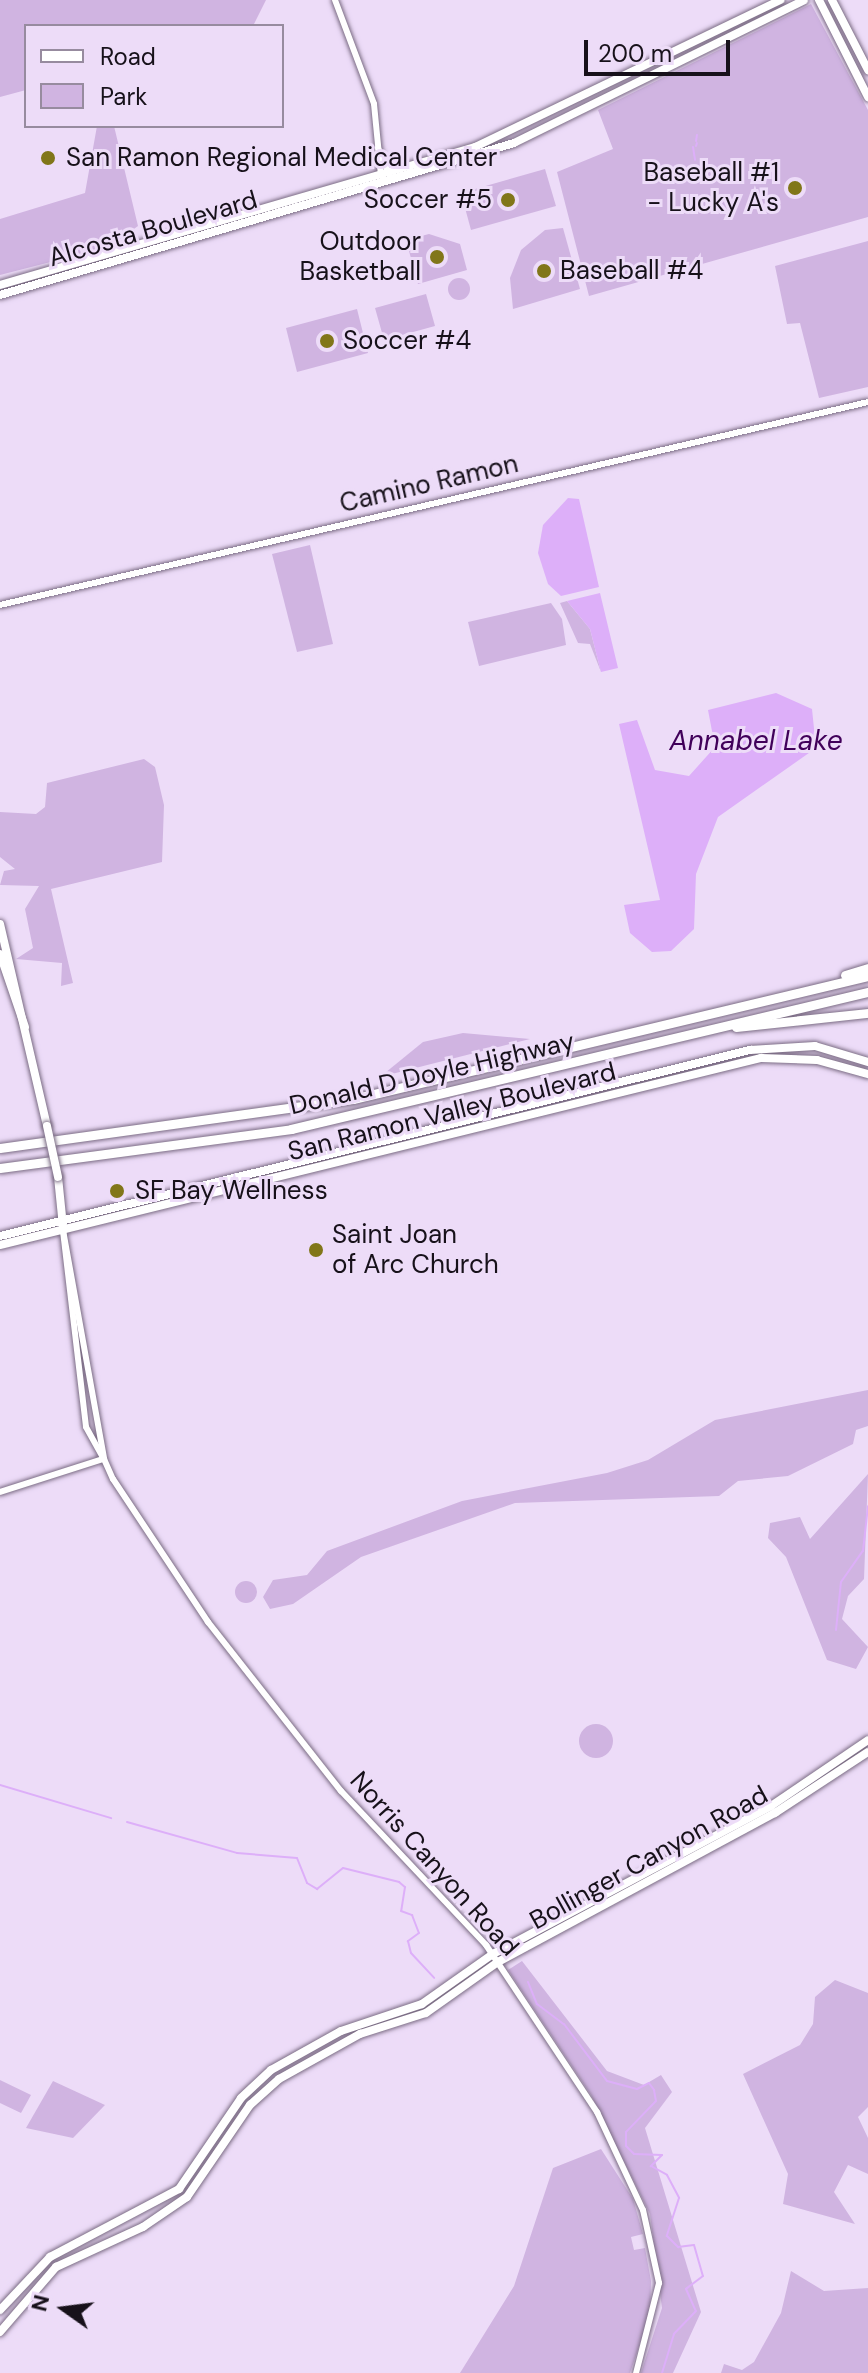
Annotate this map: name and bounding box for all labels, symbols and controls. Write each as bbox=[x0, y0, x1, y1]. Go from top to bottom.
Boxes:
legend bbox=[24, 24, 284, 128]
scale bar bbox=[588, 24, 734, 74]
text: 200 m bbox=[598, 38, 672, 69]
text: Road bbox=[100, 41, 156, 72]
text: Park bbox=[100, 81, 147, 112]
place label: San Ramon Regional Medical Center bbox=[66, 142, 497, 174]
marker: San Ramon Regional Medical Center bbox=[37, 147, 59, 169]
place label: Baseball #1 - Lucky A's bbox=[643, 157, 779, 218]
marker: Baseball #1 - Lucky A's bbox=[786, 179, 804, 197]
street label: Alcosta Boulevard bbox=[45, 184, 261, 274]
place label: Soccer #5 bbox=[364, 184, 492, 216]
marker: Soccer #5 bbox=[499, 191, 517, 209]
place label: Outdoor Basketball bbox=[299, 226, 421, 288]
marker: Outdoor Basketball bbox=[428, 248, 446, 266]
place label: Baseball #4 bbox=[560, 255, 703, 287]
marker: Baseball #4 bbox=[535, 262, 553, 280]
place label: Soccer #4 bbox=[343, 325, 471, 357]
marker: Soccer #4 bbox=[318, 332, 336, 350]
street label: Camino Ramon bbox=[337, 448, 521, 520]
water label: Annabel Lake bbox=[669, 724, 843, 758]
street label: Donald D Doyle Highway bbox=[287, 1026, 577, 1122]
street label: San Ramon Valley Boulevard bbox=[285, 1056, 619, 1168]
place label: SF Bay Wellness bbox=[135, 1175, 328, 1207]
marker: SF Bay Wellness bbox=[106, 1180, 128, 1202]
place label: Saint Joan of Arc Church bbox=[332, 1219, 499, 1280]
marker: Saint Joan of Arc Church bbox=[307, 1241, 325, 1259]
street label: Norris Canyon Road bbox=[343, 1765, 525, 1963]
street label: Bollinger Canyon Road bbox=[524, 1780, 774, 1936]
north arrow bbox=[24, 2269, 104, 2349]
text: N bbox=[24, 2292, 56, 2314]

